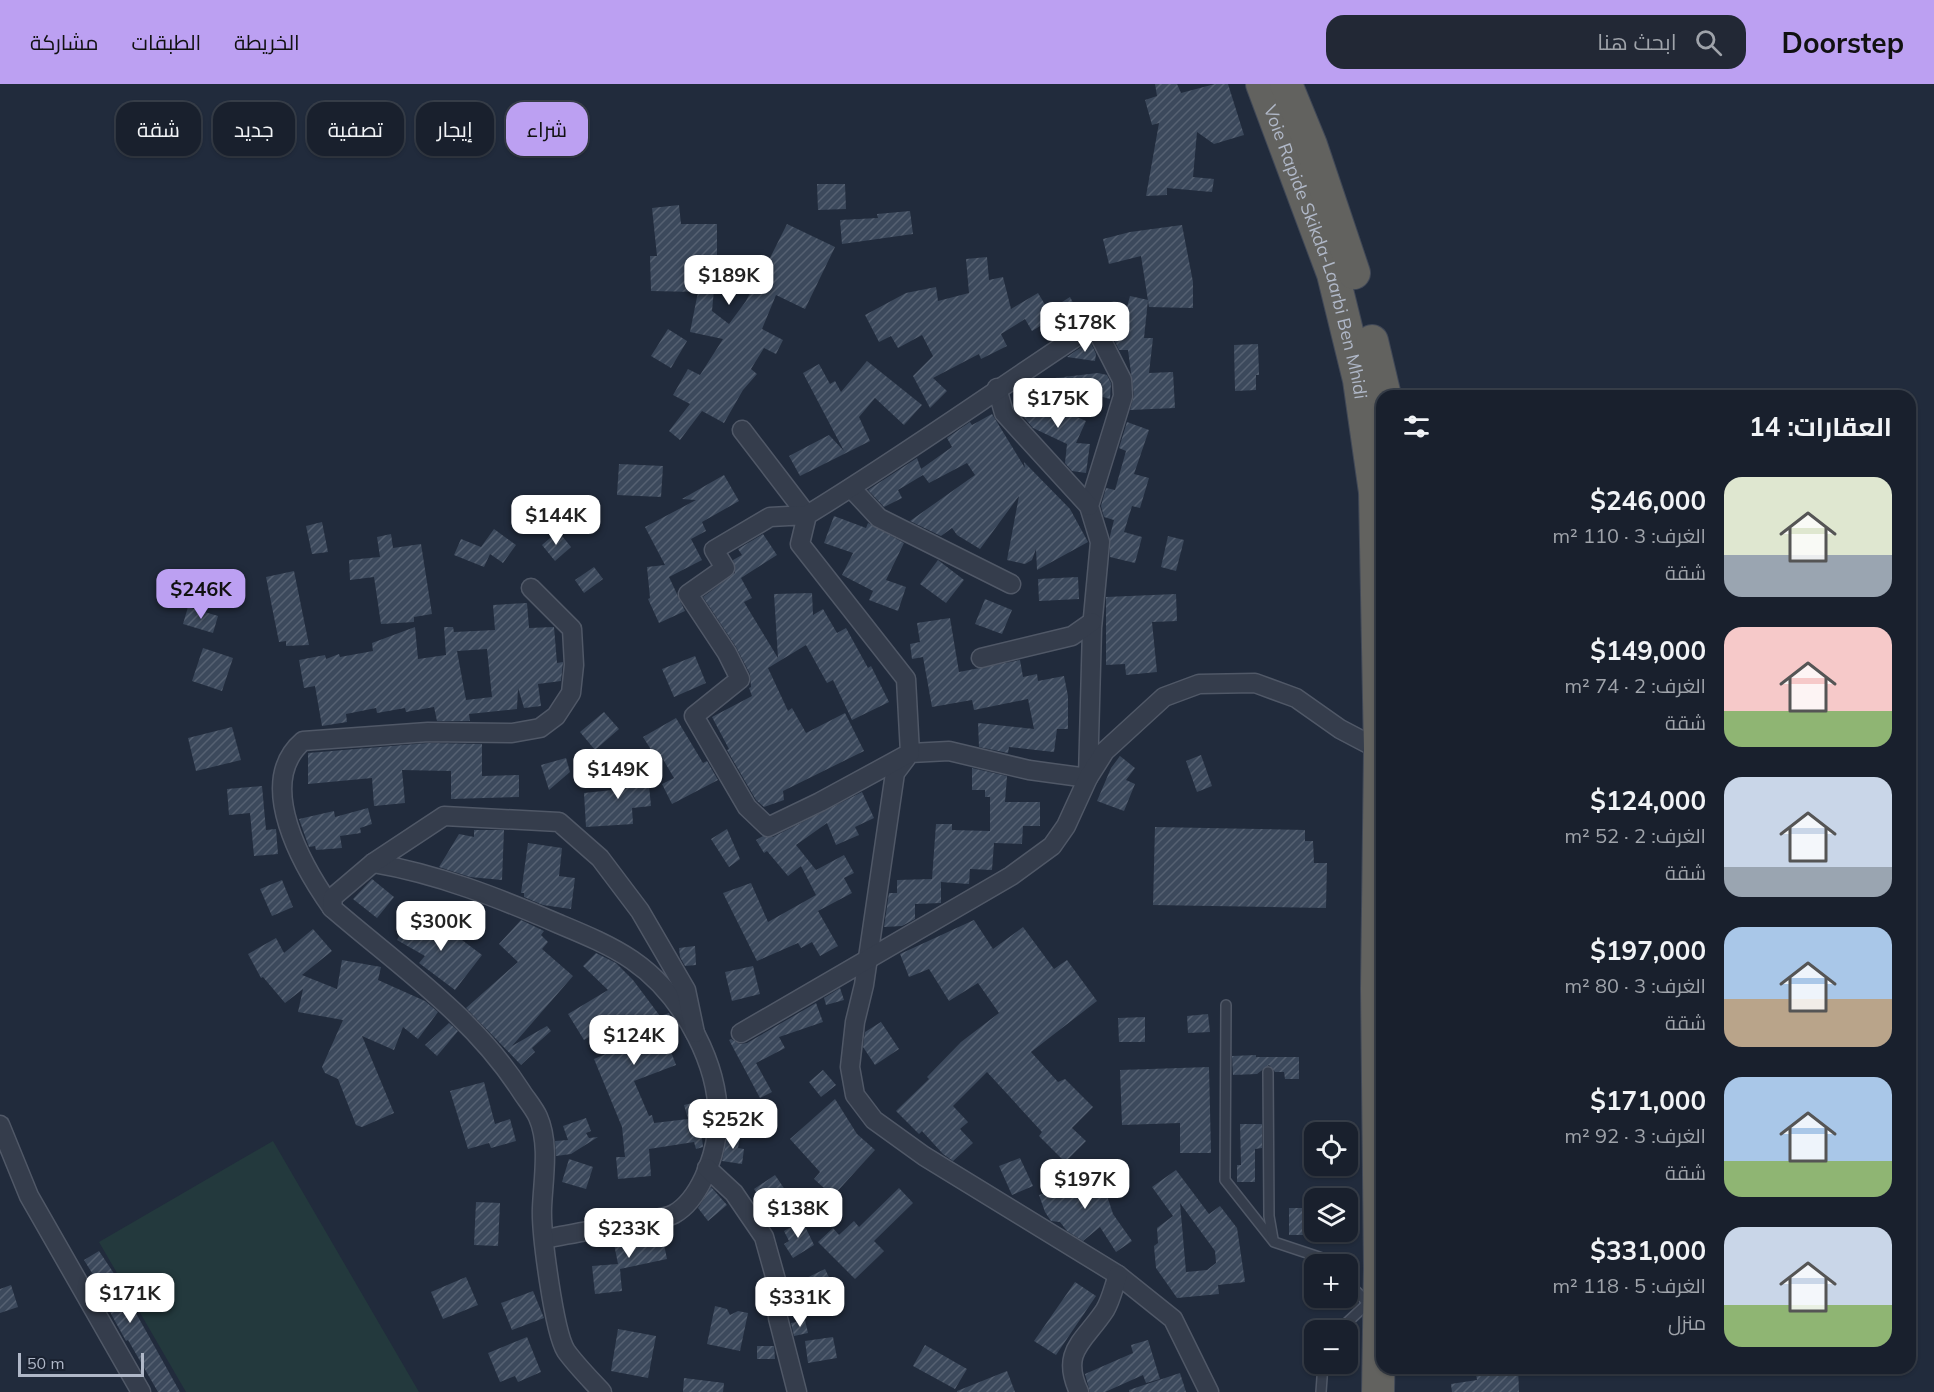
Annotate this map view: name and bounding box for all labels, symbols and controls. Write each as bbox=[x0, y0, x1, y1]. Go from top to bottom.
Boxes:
search box bbox=[1326, 15, 1746, 69]
text: Doorstep bbox=[1782, 25, 1904, 60]
icon: search bbox=[1692, 26, 1725, 59]
text: ابحث هنا bbox=[1597, 28, 1677, 56]
text: مشاركة bbox=[30, 29, 99, 55]
text: الطبقات bbox=[132, 29, 201, 55]
text: الخريطة bbox=[234, 29, 300, 55]
chip: شقة bbox=[116, 102, 201, 156]
chip: جديد bbox=[213, 102, 295, 156]
chip: تصفية bbox=[307, 102, 404, 156]
chip: إيجار bbox=[416, 102, 494, 156]
chip: شراء bbox=[506, 102, 588, 156]
street label: Voie Rapide Skikda-Laarbi Ben Mhidi bbox=[1259, 102, 1373, 400]
pin: $189K bbox=[687, 255, 771, 306]
text: $189K bbox=[698, 262, 760, 287]
pin: $178K bbox=[1043, 302, 1127, 353]
text: $178K bbox=[1054, 309, 1116, 334]
pin: $175K bbox=[1016, 378, 1100, 429]
text: $175K bbox=[1027, 385, 1089, 410]
icon: filters bbox=[1400, 410, 1433, 443]
text: العقارات: 14 bbox=[1749, 410, 1892, 443]
text: $246,000 bbox=[1590, 484, 1706, 517]
pin: $144K bbox=[514, 495, 598, 546]
icon: home bbox=[1772, 501, 1844, 573]
text: $144K bbox=[525, 502, 587, 527]
text: الغرف: 3 · 110 m² bbox=[1552, 523, 1706, 548]
text: شقة bbox=[1665, 560, 1706, 585]
pin: $246K bbox=[159, 569, 243, 620]
text: $246K bbox=[170, 576, 232, 601]
text: $149,000 bbox=[1590, 634, 1706, 667]
icon: home bbox=[1772, 651, 1844, 723]
text: الغرف: 2 · 74 m² bbox=[1564, 673, 1706, 698]
text: شقة bbox=[1665, 710, 1706, 735]
pin: $149K bbox=[576, 749, 660, 800]
text: $149K bbox=[587, 756, 649, 781]
text: $124,000 bbox=[1590, 784, 1706, 817]
icon: home bbox=[1772, 801, 1844, 873]
text: الغرف: 2 · 52 m² bbox=[1564, 823, 1706, 848]
text: شقة bbox=[1665, 860, 1706, 885]
pin: $300K bbox=[399, 901, 483, 952]
text: $300K bbox=[410, 908, 472, 933]
text: $197,000 bbox=[1590, 934, 1706, 967]
icon: home bbox=[1772, 951, 1844, 1023]
text: الغرف: 3 · 80 m² bbox=[1564, 973, 1706, 998]
text: شقة bbox=[1665, 1010, 1706, 1035]
pin: $124K bbox=[592, 1015, 676, 1066]
text: $124K bbox=[603, 1022, 665, 1047]
text: $171,000 bbox=[1590, 1084, 1706, 1117]
pin: $252K bbox=[691, 1099, 775, 1150]
icon: home bbox=[1772, 1101, 1844, 1173]
text: $252K bbox=[702, 1106, 764, 1131]
map controls bbox=[1304, 1122, 1358, 1374]
button: locate bbox=[1304, 1122, 1358, 1176]
text: الغرف: 3 · 92 m² bbox=[1564, 1123, 1706, 1148]
pin: $197K bbox=[1043, 1159, 1127, 1210]
text: شقة bbox=[1665, 1160, 1706, 1185]
text: $197K bbox=[1054, 1166, 1116, 1191]
pin: $138K bbox=[756, 1188, 840, 1239]
button: layers bbox=[1304, 1188, 1358, 1242]
text: $138K bbox=[767, 1195, 829, 1220]
pin: $233K bbox=[587, 1208, 671, 1259]
text: $233K bbox=[598, 1215, 660, 1240]
text: $331,000 bbox=[1590, 1234, 1706, 1267]
icon: home bbox=[1772, 1251, 1844, 1323]
button: + bbox=[1304, 1254, 1358, 1308]
pin: $171K bbox=[88, 1273, 172, 1324]
text: الغرف: 5 · 118 m² bbox=[1552, 1273, 1706, 1298]
pin: $331K bbox=[758, 1277, 842, 1328]
text: $171K bbox=[99, 1280, 161, 1305]
text: $331K bbox=[769, 1284, 831, 1309]
text: منزل bbox=[1668, 1310, 1706, 1335]
button: − bbox=[1304, 1320, 1358, 1374]
scale bar bbox=[18, 1350, 144, 1378]
text: 50 m bbox=[27, 1353, 64, 1373]

